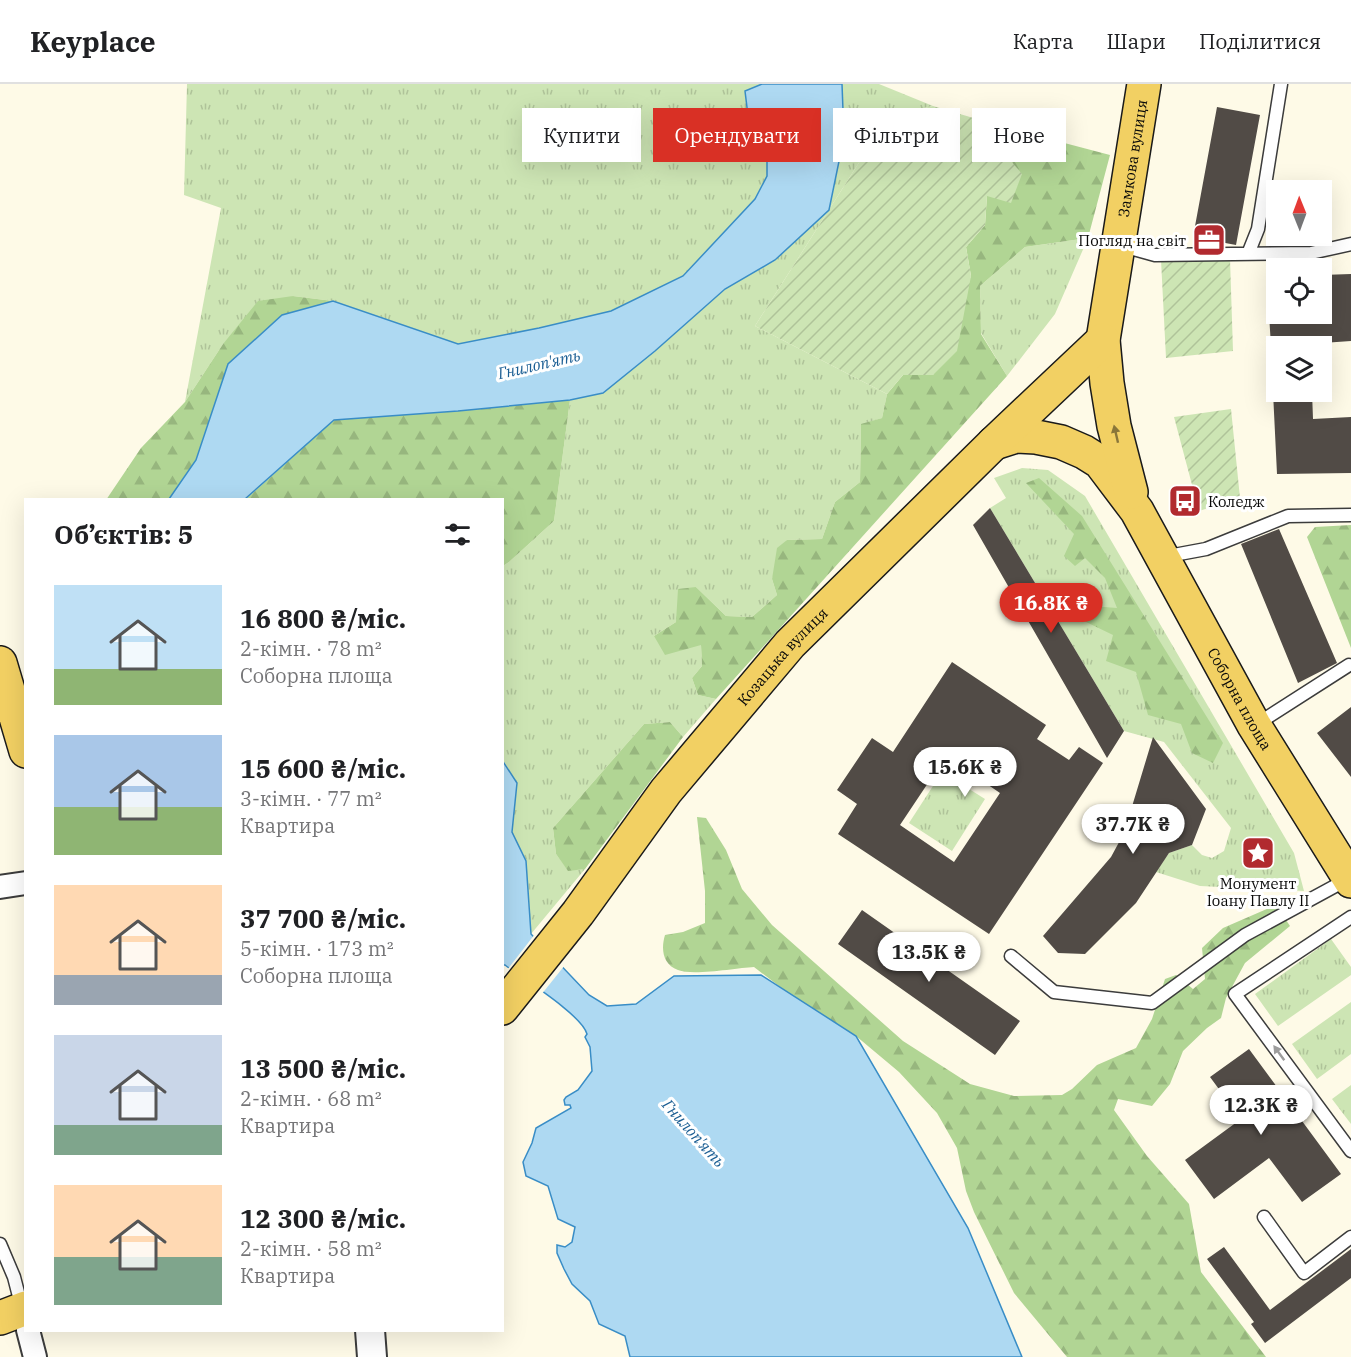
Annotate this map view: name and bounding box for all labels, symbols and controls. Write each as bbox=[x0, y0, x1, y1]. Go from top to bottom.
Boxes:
text: Keyplace bbox=[30, 23, 156, 60]
text: Карта bbox=[1013, 27, 1074, 55]
text: Шари bbox=[1107, 27, 1166, 55]
text: Поділитися bbox=[1199, 27, 1321, 55]
street label: Замкова вулиця bbox=[1113, 98, 1151, 219]
chip: Купити bbox=[522, 108, 641, 162]
chip: Орендувати bbox=[653, 108, 821, 162]
chip: Фільтри bbox=[833, 108, 960, 162]
chip: Нове bbox=[972, 108, 1066, 162]
north arrow bbox=[1266, 180, 1332, 246]
map controls bbox=[1266, 180, 1332, 402]
office icon: Погляд на світ bbox=[1191, 222, 1227, 258]
place label: Погляд на світ bbox=[1078, 231, 1186, 250]
button: locate bbox=[1266, 258, 1332, 324]
button: layers bbox=[1266, 336, 1332, 402]
water label: Гнилоп'ять bbox=[495, 345, 582, 383]
one-way arrow bbox=[1111, 425, 1120, 444]
bus stop icon: Коледж bbox=[1167, 483, 1203, 519]
place label: Коледж bbox=[1208, 492, 1265, 511]
text: Об’єктів: 5 bbox=[54, 517, 193, 551]
icon: filters bbox=[441, 518, 474, 551]
pin: 16.8K ₴ bbox=[996, 583, 1106, 634]
text: 16.8K ₴ bbox=[1014, 589, 1088, 616]
text: 16 800 ₴/міс. bbox=[240, 601, 406, 635]
street label: Козацька вулиця bbox=[733, 603, 831, 709]
icon: home bbox=[102, 609, 174, 681]
text: 2-кімн. · 78 m² bbox=[240, 635, 382, 662]
street label: Соборна площа bbox=[1204, 644, 1277, 753]
text: Соборна площа bbox=[240, 662, 393, 689]
pin: 15.6K ₴ bbox=[910, 747, 1020, 798]
text: 15 600 ₴/міс. bbox=[240, 751, 406, 785]
text: 15.6K ₴ bbox=[928, 753, 1002, 780]
icon: home bbox=[102, 759, 174, 831]
text: 3-кімн. · 77 m² bbox=[240, 785, 382, 812]
pin: 37.7K ₴ bbox=[1078, 804, 1188, 855]
text: 37.7K ₴ bbox=[1096, 810, 1170, 837]
text: Квартира bbox=[240, 812, 335, 839]
place icon: Монумент Іоану Павлу ІІ bbox=[1240, 835, 1276, 871]
place label: Монумент Іоану Павлу ІІ bbox=[1207, 874, 1309, 910]
text: 37 700 ₴/міс. bbox=[240, 901, 406, 935]
icon: home bbox=[102, 909, 174, 981]
pin: 13.5K ₴ bbox=[874, 932, 984, 983]
text: 5-кімн. · 173 m² bbox=[240, 935, 394, 962]
text: 13.5K ₴ bbox=[892, 938, 966, 965]
text: Соборна площа bbox=[240, 962, 393, 989]
one-way arrow bbox=[1273, 1045, 1285, 1061]
text: 13 500 ₴/міс. bbox=[240, 1051, 406, 1085]
icon: home bbox=[102, 1059, 174, 1131]
text: 2-кімн. · 68 m² bbox=[240, 1085, 382, 1112]
pin: 12.3K ₴ bbox=[1206, 1085, 1316, 1136]
text: 12.3K ₴ bbox=[1224, 1091, 1298, 1118]
water label: Гнилоп'ять bbox=[658, 1094, 730, 1171]
text: Квартира bbox=[240, 1112, 335, 1139]
text: 12 300 ₴/міс. bbox=[240, 1201, 406, 1235]
icon: home bbox=[102, 1209, 174, 1281]
text: 2-кімн. · 58 m² bbox=[240, 1235, 382, 1262]
text: Квартира bbox=[240, 1262, 335, 1289]

